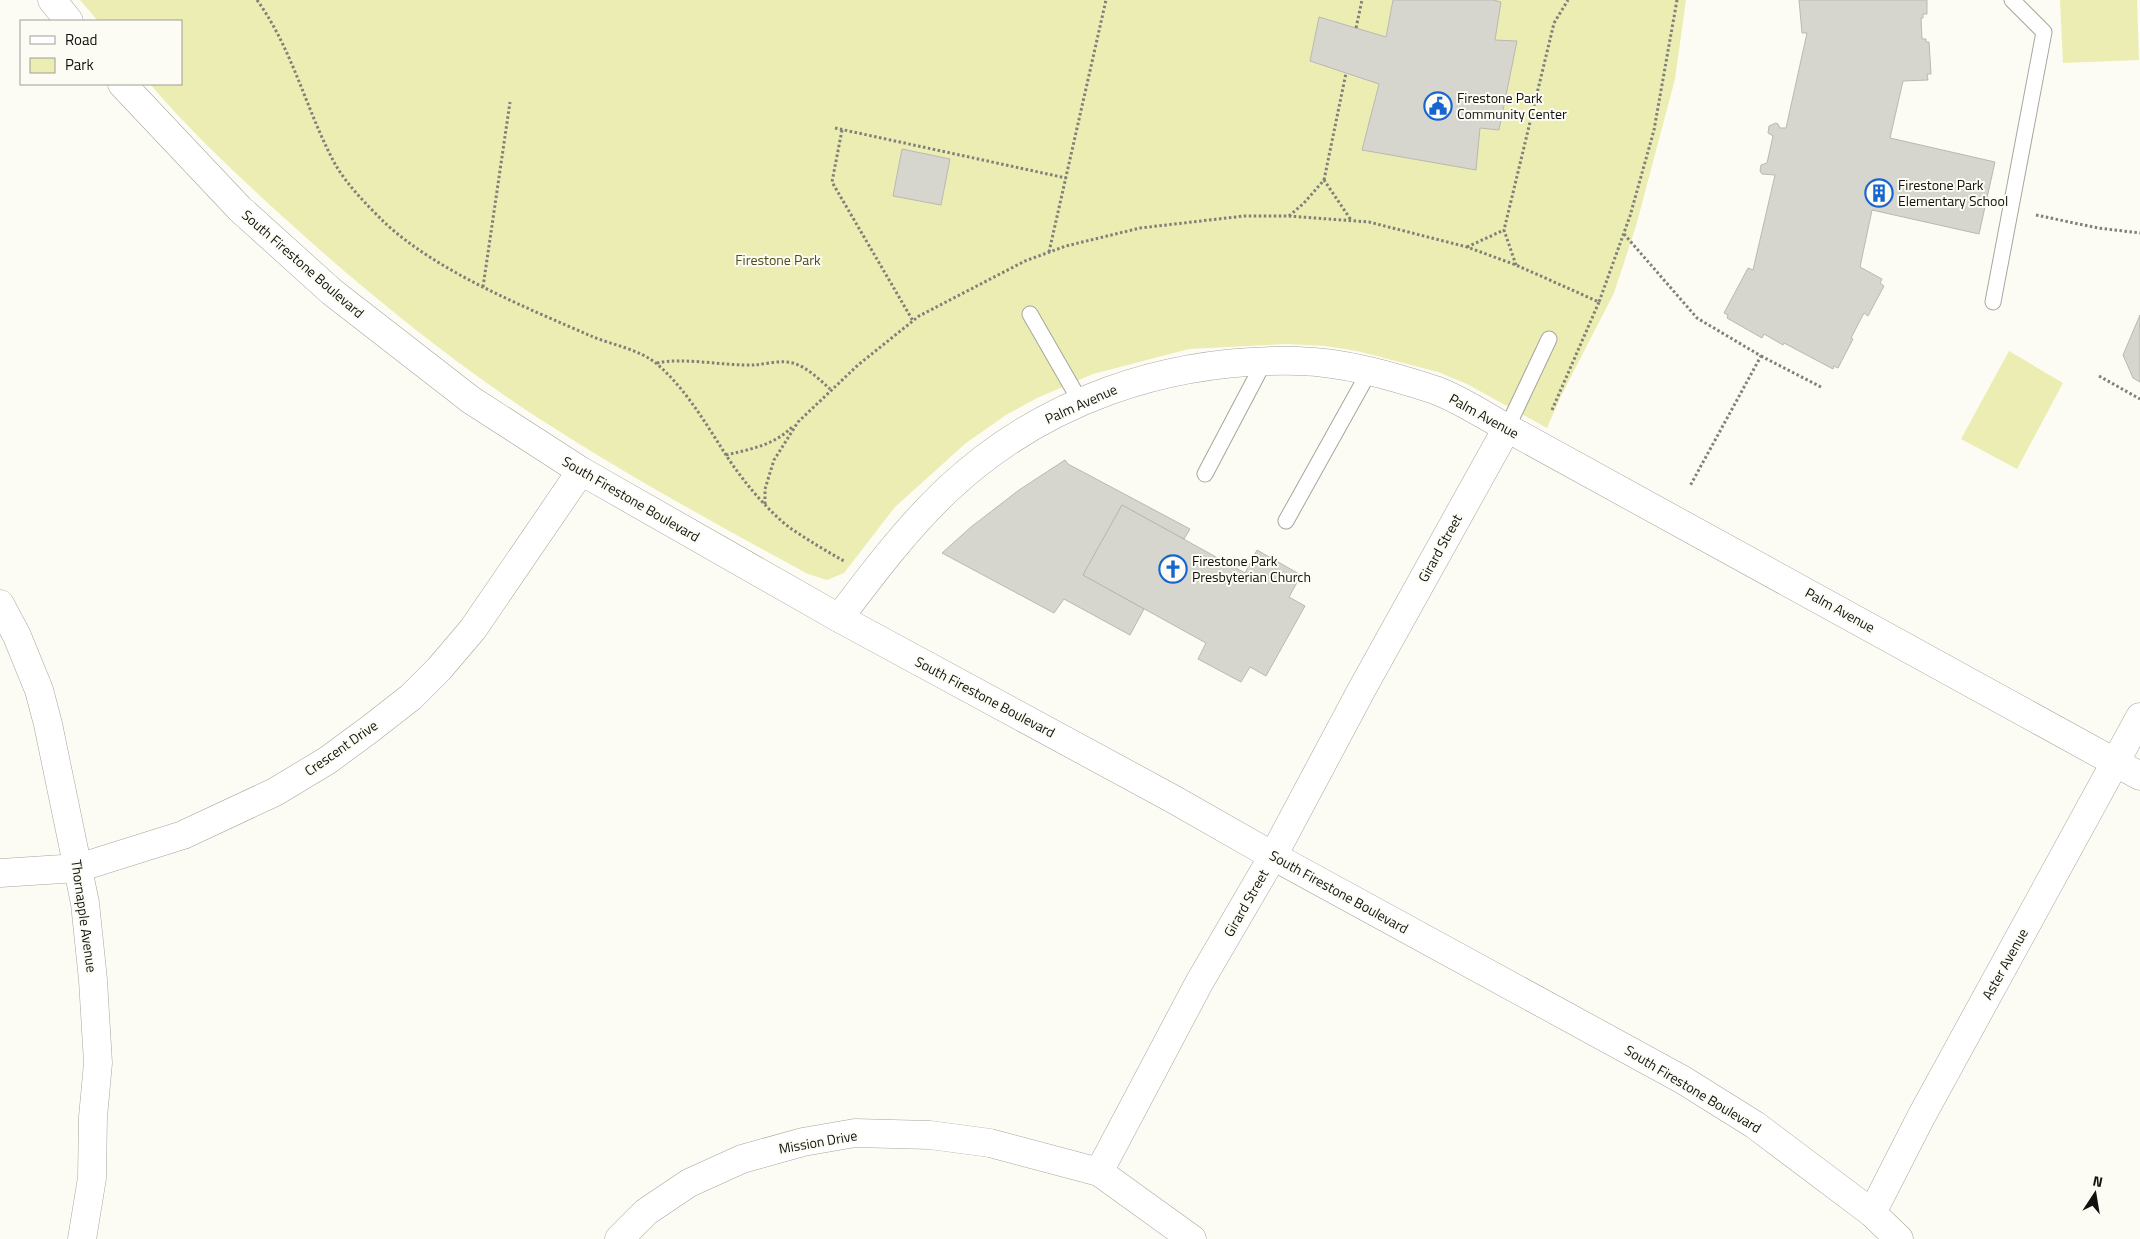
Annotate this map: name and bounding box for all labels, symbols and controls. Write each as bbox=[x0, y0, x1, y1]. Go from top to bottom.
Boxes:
legend bbox=[20, 20, 182, 85]
text: Road bbox=[65, 28, 97, 51]
text: Park bbox=[65, 53, 94, 76]
place label: Firestone Park Community Center bbox=[1457, 87, 1567, 124]
public building icon: Firestone Park Community Center bbox=[1423, 91, 1453, 121]
place label: Firestone Park Elementary School bbox=[1898, 174, 2008, 211]
building icon: Firestone Park Elementary School bbox=[1864, 178, 1894, 208]
street label: South Firestone Boulevard bbox=[238, 205, 369, 323]
park label: Firestone Park bbox=[735, 249, 821, 270]
street label: Palm Avenue bbox=[1041, 378, 1120, 429]
street label: Palm Avenue bbox=[1445, 388, 1523, 443]
street label: South Firestone Boulevard bbox=[558, 450, 704, 547]
street label: Girard Street bbox=[1412, 510, 1467, 586]
place label: Firestone Park Presbyterian Church bbox=[1192, 550, 1311, 587]
church icon: Firestone Park Presbyterian Church bbox=[1158, 554, 1188, 584]
street label: Palm Avenue bbox=[1801, 582, 1879, 637]
street label: South Firestone Boulevard bbox=[911, 651, 1059, 742]
street label: Crescent Drive bbox=[300, 715, 382, 781]
street label: South Firestone Boulevard bbox=[1266, 845, 1413, 939]
street label: Thornapple Avenue bbox=[66, 858, 103, 974]
street label: Girard Street bbox=[1218, 865, 1273, 940]
street label: Aster Avenue bbox=[1976, 924, 2033, 1003]
street label: South Firestone Boulevard bbox=[1621, 1039, 1766, 1138]
street label: Mission Drive bbox=[777, 1124, 859, 1159]
north arrow bbox=[2070, 1169, 2120, 1219]
text: N bbox=[2091, 1170, 2105, 1192]

